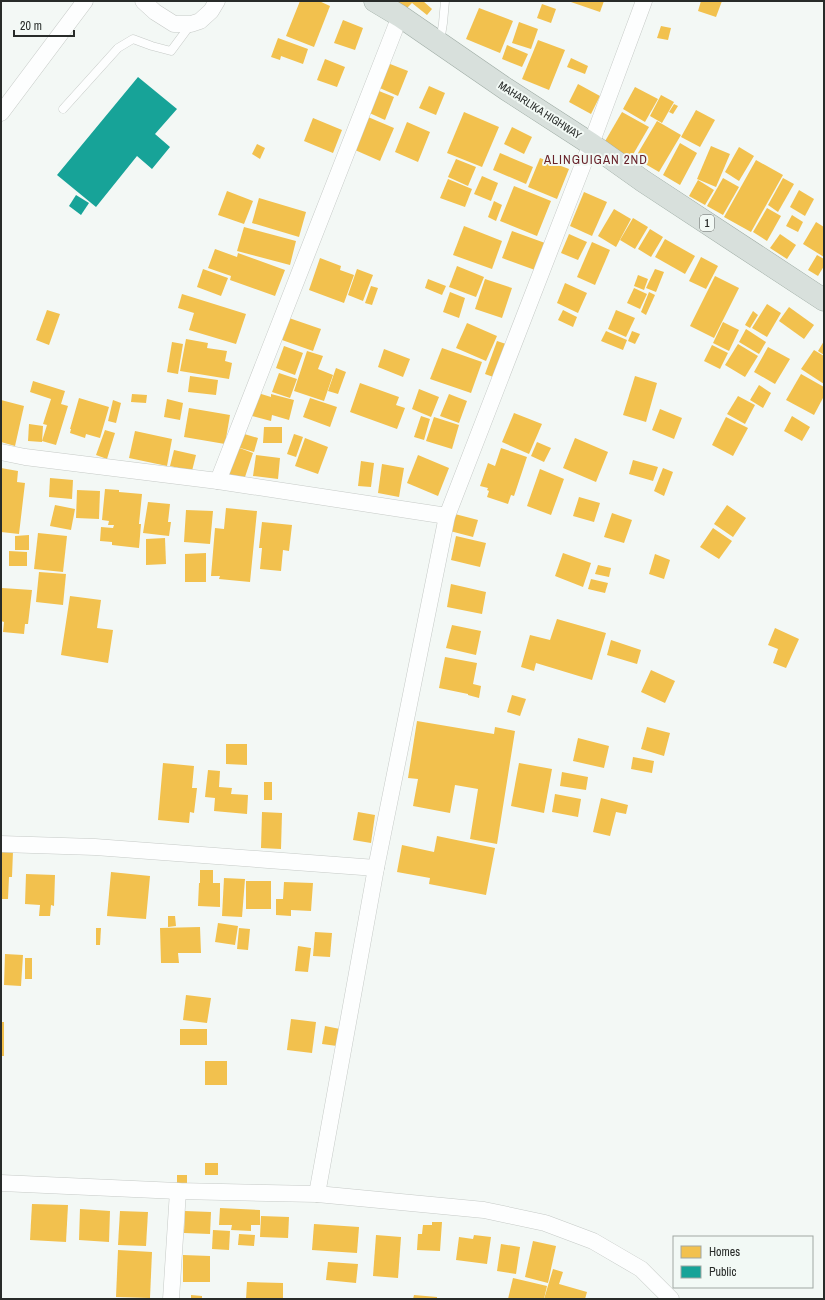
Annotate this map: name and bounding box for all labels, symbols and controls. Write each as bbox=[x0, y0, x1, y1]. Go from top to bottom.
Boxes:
scale bar bbox=[14, 12, 74, 38]
text: 20 m bbox=[20, 18, 42, 34]
street label: MAHARLIKA HIGHWAY bbox=[496, 78, 584, 142]
district label: ALINGUIGAN 2ND bbox=[543, 151, 648, 168]
road number: 1 bbox=[700, 215, 714, 231]
legend bbox=[673, 1236, 813, 1288]
text: Homes bbox=[709, 1244, 740, 1260]
text: Public bbox=[709, 1264, 736, 1280]

